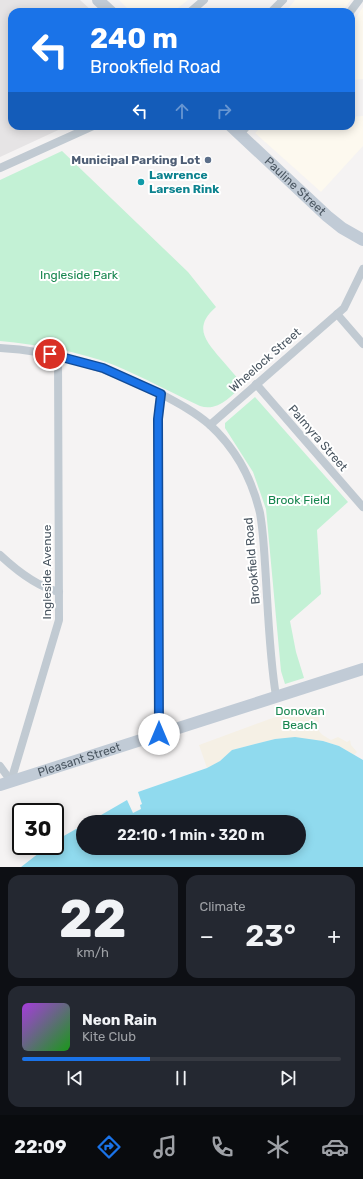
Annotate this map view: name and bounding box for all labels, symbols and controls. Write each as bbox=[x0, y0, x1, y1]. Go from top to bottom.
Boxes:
text: 240 m bbox=[90, 22, 178, 55]
icon: left bbox=[24, 24, 76, 76]
text: Brookfield Road bbox=[90, 56, 221, 78]
icon: left bbox=[129, 100, 151, 122]
icon: ahead bbox=[171, 100, 193, 122]
icon: right bbox=[213, 100, 235, 122]
place label: Municipal Parking Lot bbox=[71, 153, 200, 167]
street label: Pauline Street bbox=[262, 154, 329, 219]
marker: Municipal Parking Lot bbox=[203, 155, 213, 165]
place label: Lawrence Larsen Rink bbox=[149, 168, 219, 196]
marker: Lawrence Larsen Rink bbox=[136, 177, 146, 187]
park label: Ingleside Park bbox=[40, 268, 119, 282]
street label: Wheelock Street bbox=[226, 325, 304, 395]
pin bbox=[33, 337, 67, 371]
icon: arrive bbox=[39, 343, 61, 365]
street label: Palmyra Street bbox=[286, 402, 351, 474]
park label: Brook Field bbox=[268, 493, 330, 507]
street label: Brookfield Road bbox=[241, 517, 263, 605]
street label: Ingleside Avenue bbox=[40, 524, 54, 619]
park label: Donovan Beach bbox=[275, 704, 325, 732]
position arrow bbox=[138, 713, 180, 755]
street label: Pleasant Street bbox=[36, 740, 123, 780]
speed limit sign: 30 bbox=[12, 803, 64, 855]
text: 22:10 · 1 min · 320 m bbox=[117, 826, 265, 844]
text: 22 bbox=[59, 888, 127, 950]
text: Climate bbox=[200, 899, 246, 914]
text: 23° bbox=[245, 918, 296, 954]
text: − bbox=[200, 923, 214, 950]
text: + bbox=[327, 923, 341, 950]
text: km/h bbox=[77, 945, 109, 960]
text: Neon Rain bbox=[82, 1011, 157, 1029]
text: Kite Club bbox=[82, 1029, 136, 1044]
icon: previous bbox=[64, 1067, 86, 1089]
icon: pause bbox=[170, 1067, 192, 1089]
icon: next bbox=[277, 1067, 299, 1089]
icon: directions bbox=[95, 1133, 123, 1161]
icon: music bbox=[151, 1133, 179, 1161]
icon: phone bbox=[208, 1133, 236, 1161]
icon: climate bbox=[264, 1133, 292, 1161]
icon: car bbox=[321, 1133, 349, 1161]
text: 22:09 bbox=[14, 1136, 67, 1158]

